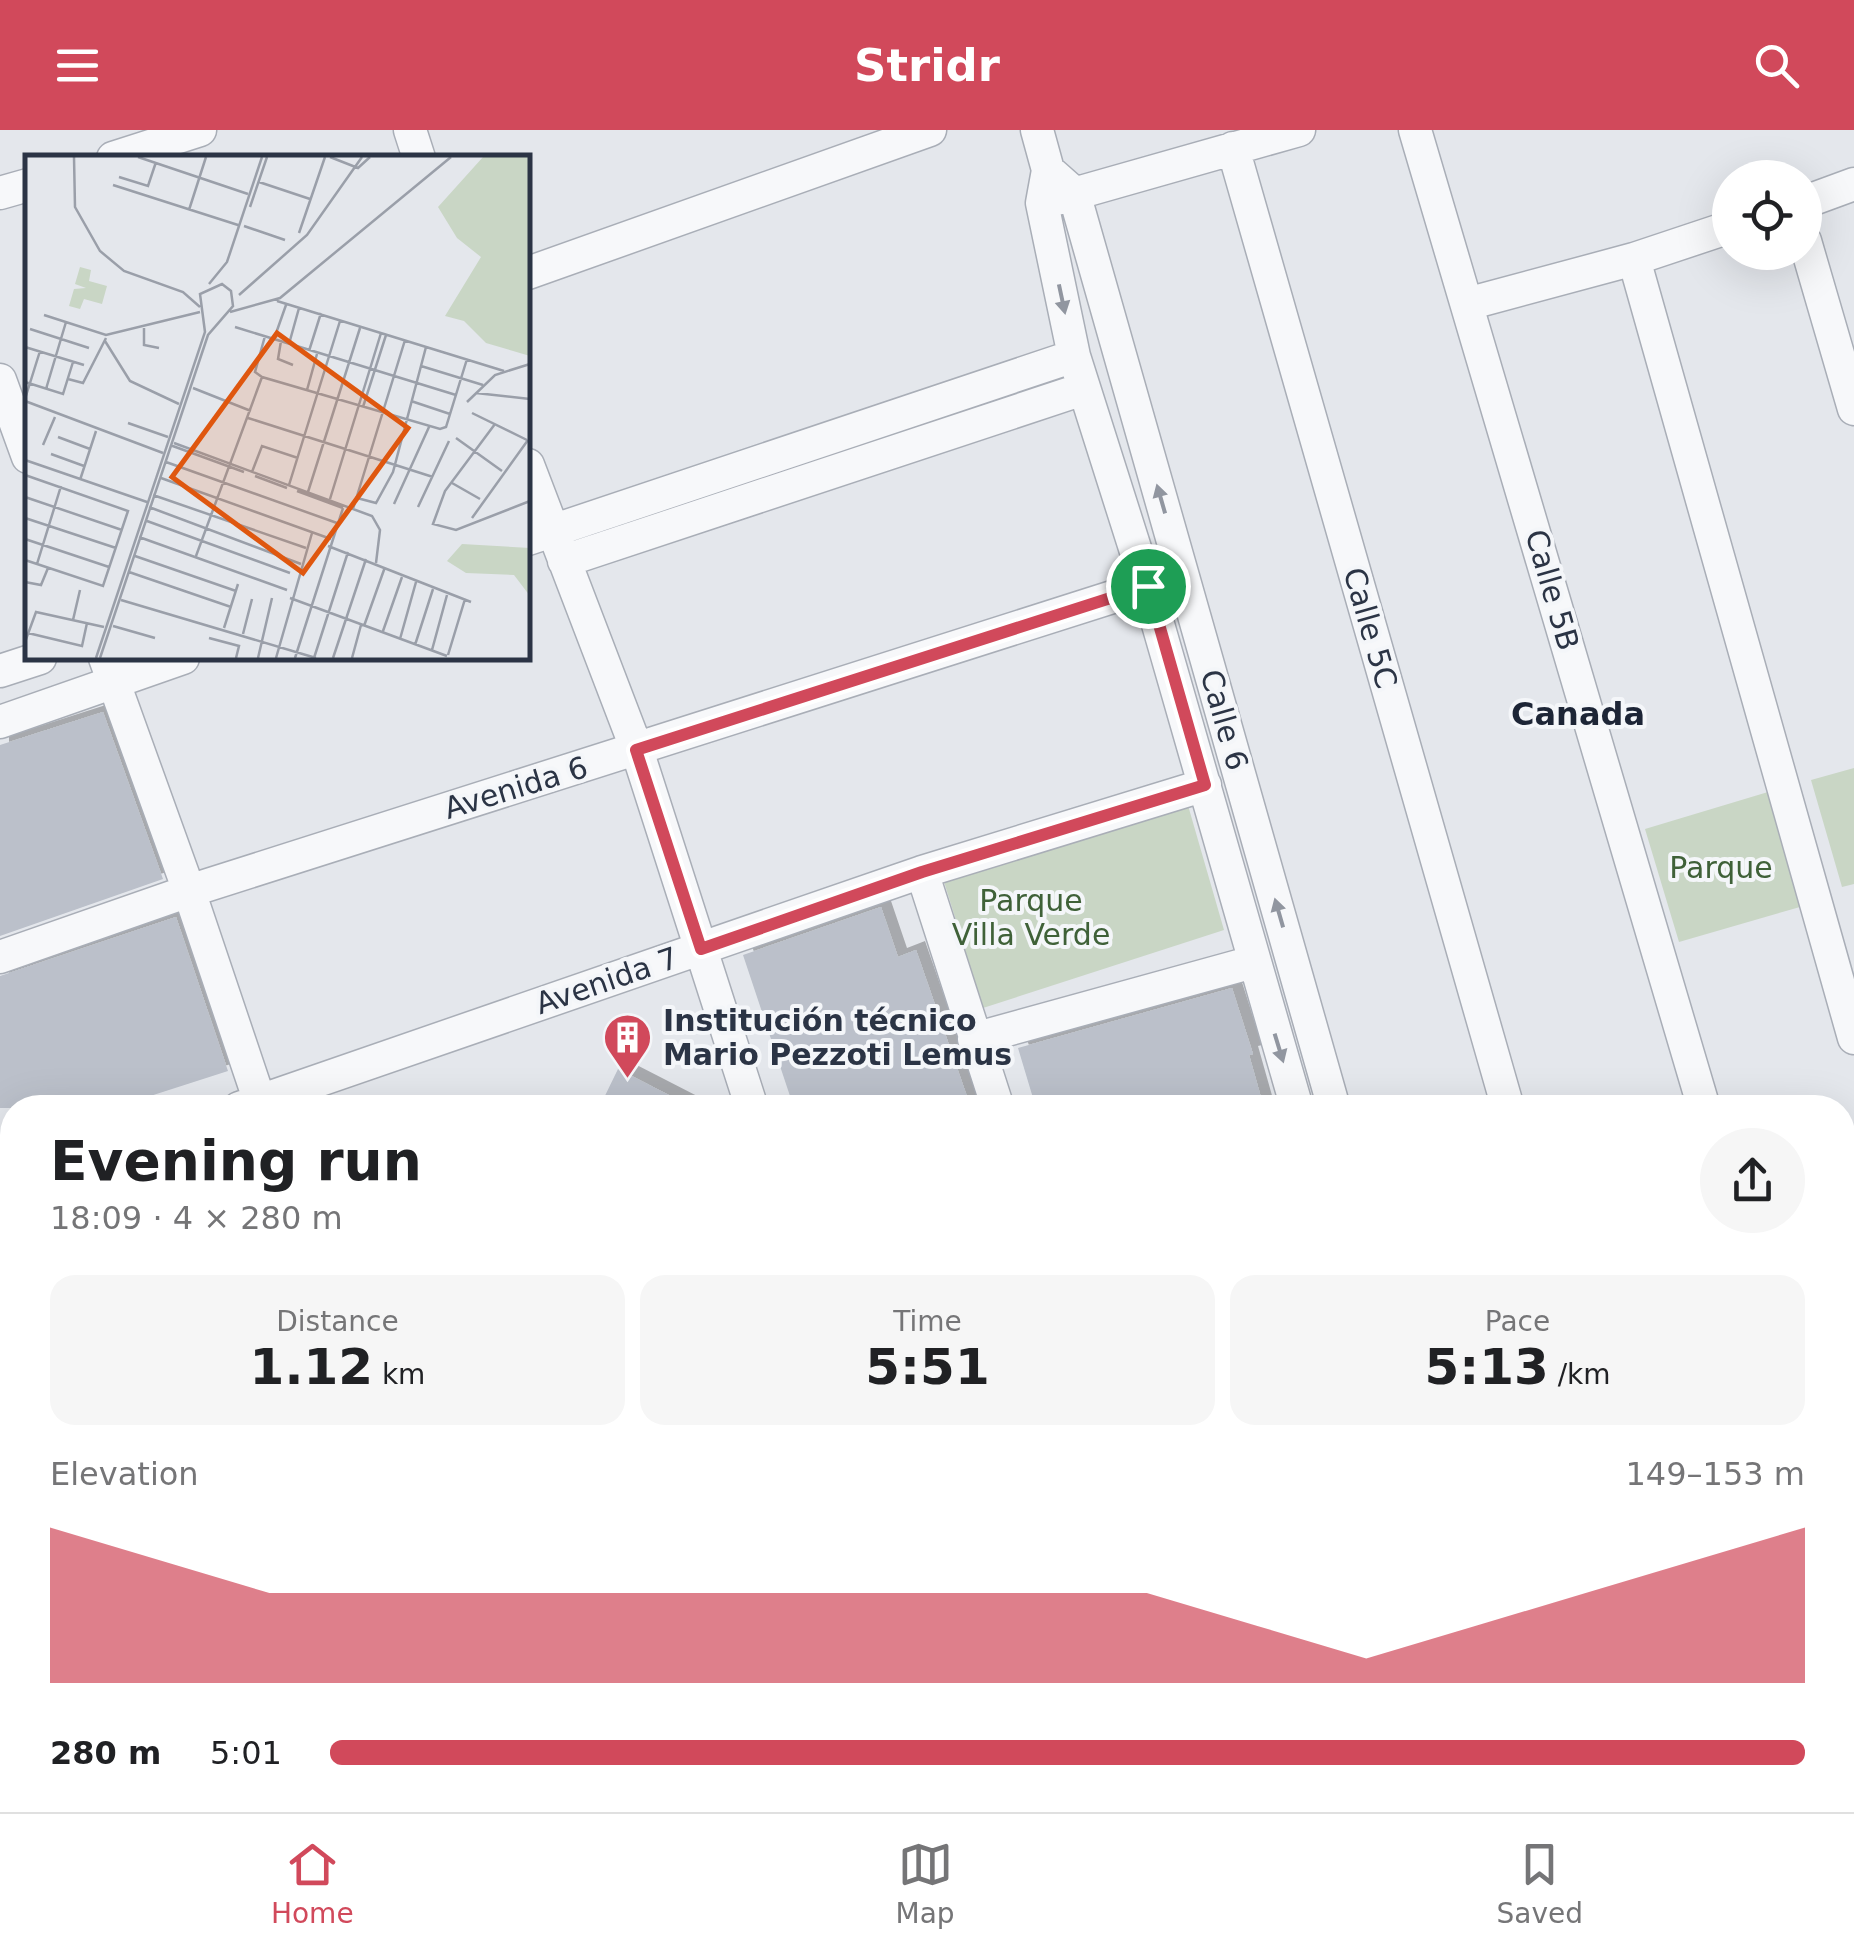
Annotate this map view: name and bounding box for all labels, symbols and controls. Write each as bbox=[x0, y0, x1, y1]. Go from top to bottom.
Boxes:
icon: menu bbox=[50, 38, 105, 93]
icon: search bbox=[1749, 38, 1804, 93]
text: Stridr bbox=[854, 39, 1000, 92]
inset map bbox=[25, 155, 530, 660]
map controls bbox=[1712, 160, 1822, 270]
button: locate bbox=[1712, 160, 1822, 270]
one-way arrow bbox=[1054, 284, 1070, 315]
one-way arrow bbox=[1153, 483, 1168, 514]
street label: Calle 5B bbox=[1519, 526, 1586, 654]
pin bbox=[1106, 544, 1191, 629]
icon: arrive bbox=[1121, 559, 1176, 614]
street label: Calle 5C bbox=[1337, 563, 1404, 692]
street label: Calle 6 bbox=[1193, 665, 1256, 774]
district label: Canada bbox=[1511, 695, 1645, 733]
street label: Avenida 6 bbox=[440, 749, 592, 826]
park label: Parque bbox=[1669, 850, 1773, 885]
park label: Parque Villa Verde bbox=[952, 883, 1110, 952]
one-way arrow bbox=[1270, 897, 1286, 928]
street label: Avenida 7 bbox=[531, 940, 683, 1021]
place label: Institución técnico Mario Pezzoti Lemus bbox=[663, 1003, 1012, 1072]
building icon: Institución técnico Mario Pezzoti Lemus bbox=[602, 1012, 654, 1080]
one-way arrow bbox=[1272, 1033, 1287, 1064]
button: share bbox=[1700, 1128, 1805, 1233]
text: Evening run bbox=[50, 1129, 422, 1193]
text: 18:09 · 4 × 280 m bbox=[50, 1199, 343, 1237]
text: Distance bbox=[276, 1305, 399, 1338]
text: Time bbox=[893, 1305, 962, 1338]
text: Pace bbox=[1485, 1305, 1550, 1338]
text: 1.12 bbox=[250, 1338, 373, 1396]
text: 5:51 bbox=[865, 1338, 990, 1396]
text: 5:13 bbox=[1424, 1338, 1549, 1396]
text: km bbox=[373, 1358, 425, 1391]
text: /km bbox=[1549, 1358, 1611, 1391]
text: Elevation bbox=[50, 1455, 199, 1493]
text: 149–153 m bbox=[1626, 1455, 1805, 1493]
text: 280 m bbox=[50, 1734, 161, 1772]
text: 5:01 bbox=[210, 1734, 282, 1772]
tab: Home bbox=[271, 1837, 354, 1930]
tab: Map bbox=[896, 1837, 955, 1930]
tab: Saved bbox=[1497, 1837, 1583, 1930]

